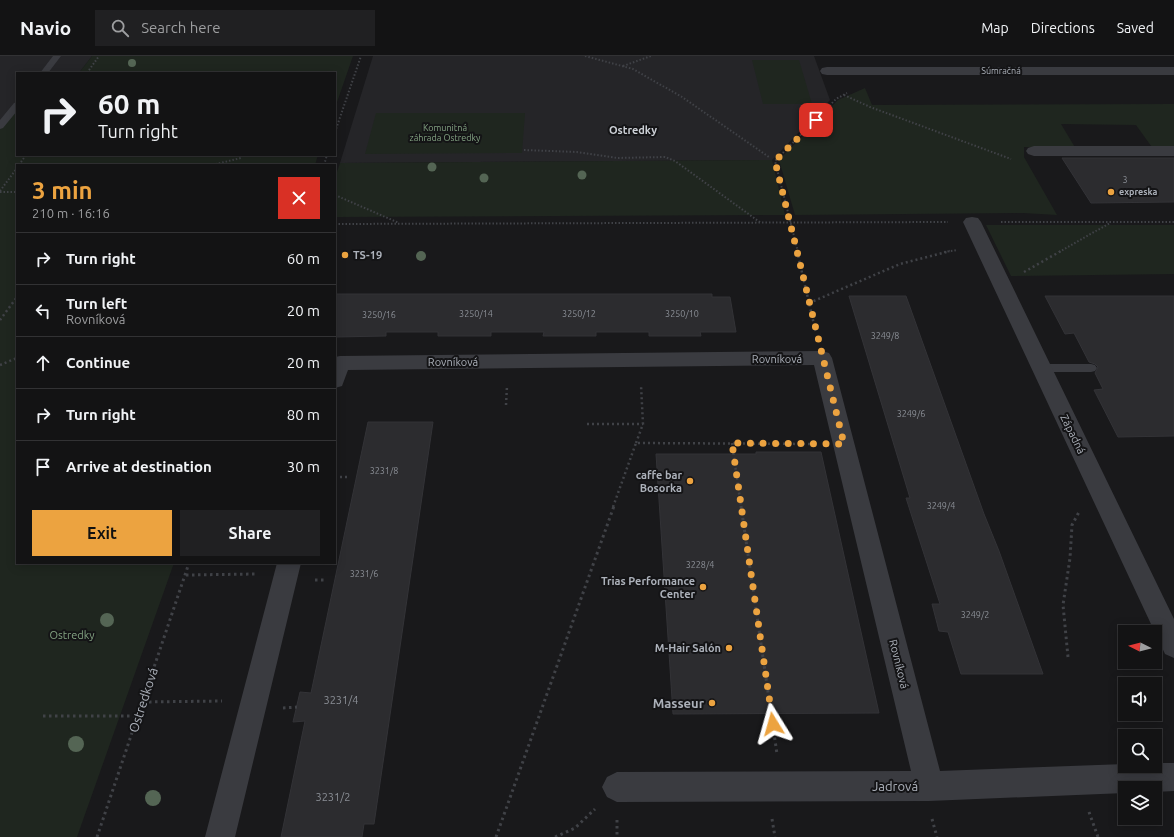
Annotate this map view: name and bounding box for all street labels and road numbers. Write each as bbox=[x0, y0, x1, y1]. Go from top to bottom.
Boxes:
street label: Súmračná bbox=[981, 66, 1021, 76]
street label: Rovníková bbox=[752, 353, 802, 365]
street label: Rovníková bbox=[428, 356, 478, 368]
street label: Západná bbox=[1058, 412, 1088, 456]
street label: Rovníková bbox=[887, 638, 911, 690]
street label: Ostredková bbox=[126, 666, 160, 734]
street label: Jadrová bbox=[872, 779, 918, 793]

